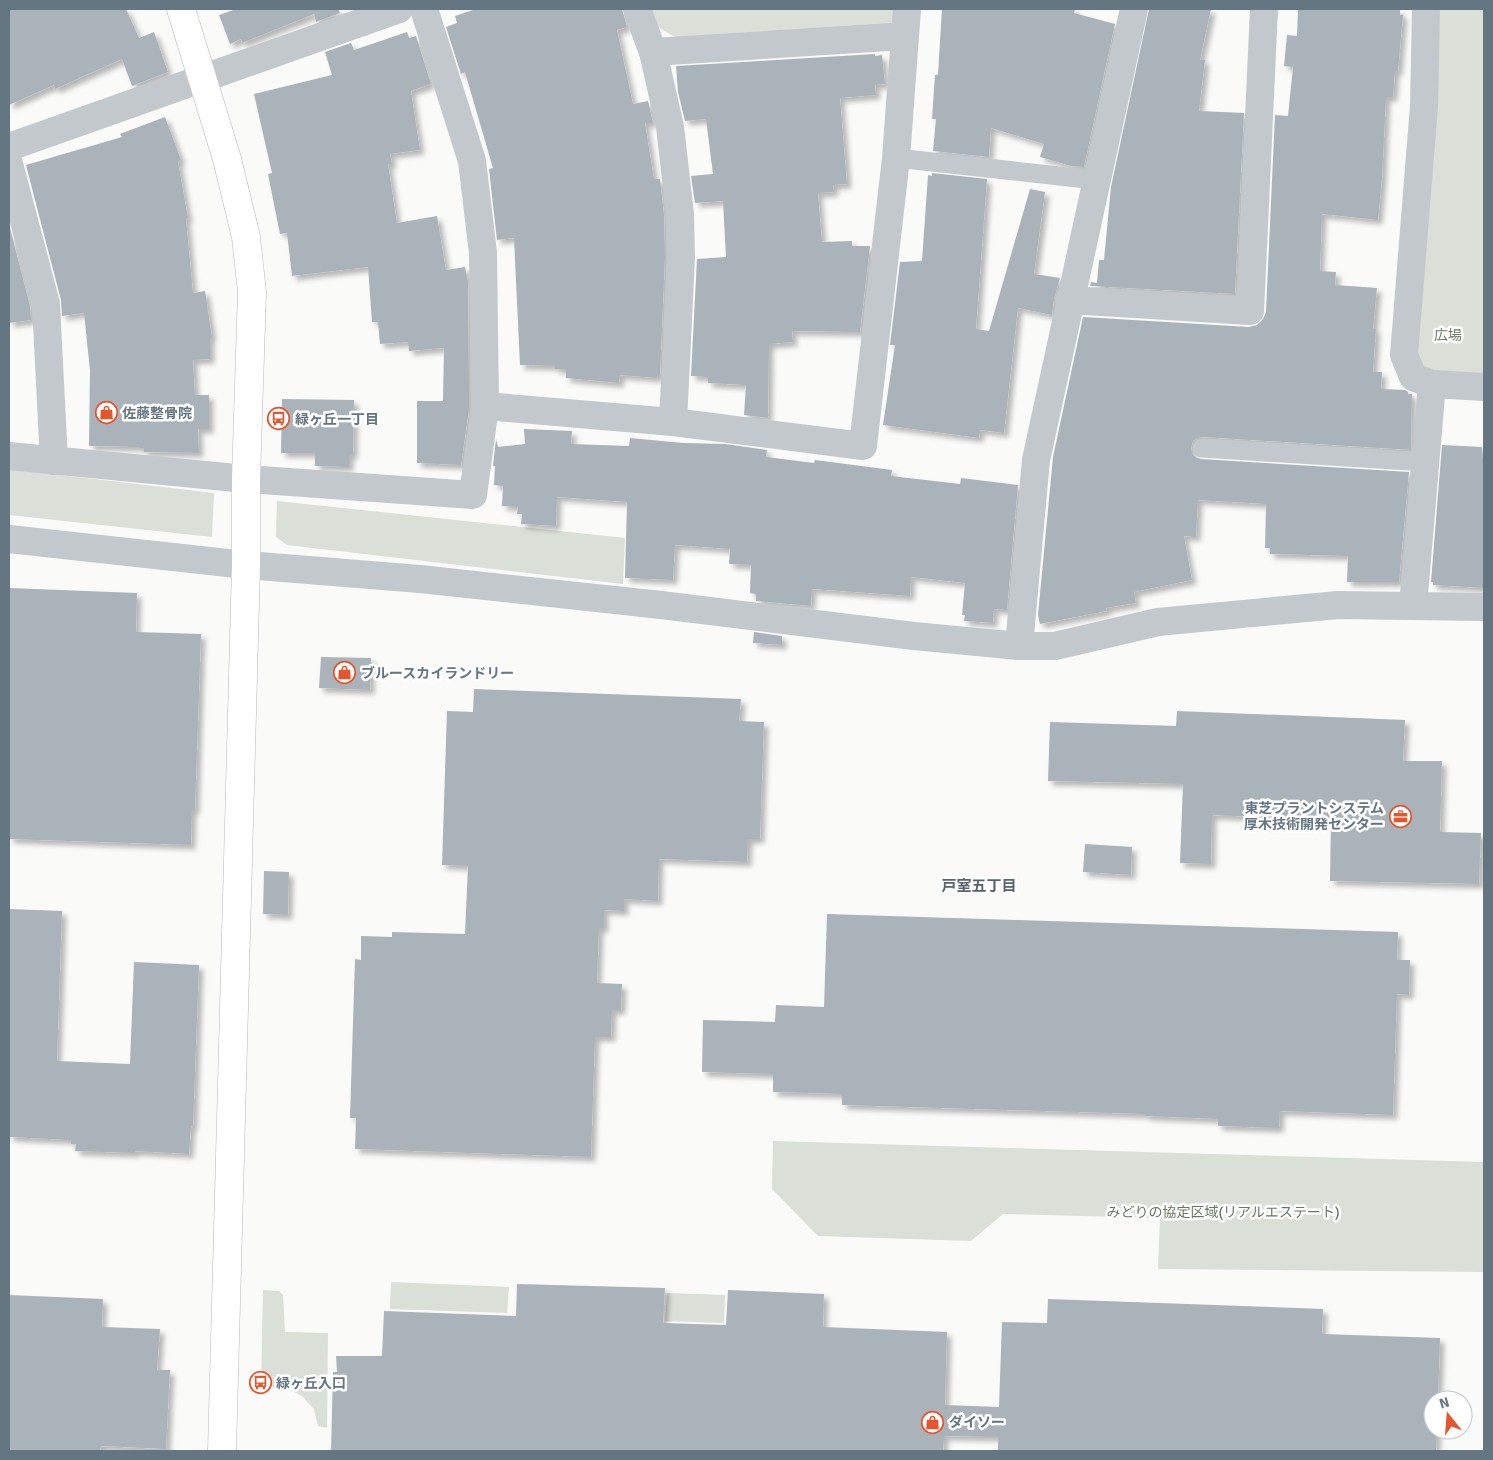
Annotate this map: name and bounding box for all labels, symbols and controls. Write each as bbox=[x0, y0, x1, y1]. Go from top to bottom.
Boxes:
park label: 広場 bbox=[1434, 327, 1462, 344]
shop icon: 佐藤整骨院 bbox=[94, 401, 118, 425]
place label: 佐藤整骨院 bbox=[122, 405, 192, 422]
bus stop icon: 緑ヶ丘一丁目 bbox=[267, 407, 291, 431]
place label: 緑ヶ丘一丁目 bbox=[295, 411, 379, 428]
shop icon: ブルースカイランドリー bbox=[333, 661, 357, 685]
place label: ブルースカイランドリー bbox=[361, 665, 514, 682]
place label: 東芝プラントシステム 厚木技術開発センター bbox=[1244, 800, 1384, 833]
office icon: 東芝プラントシステム 厚木技術開発センター bbox=[1388, 804, 1412, 828]
district label: 戸室五丁目 bbox=[941, 877, 1017, 895]
park label: みどりの協定区域(リアルエステート) bbox=[1106, 1204, 1340, 1221]
bus stop icon: 緑ヶ丘入口 bbox=[248, 1371, 272, 1395]
place label: 緑ヶ丘入口 bbox=[276, 1375, 346, 1392]
north arrow bbox=[1423, 1390, 1473, 1440]
text: N bbox=[1437, 1393, 1451, 1413]
shop icon: ダイソー bbox=[921, 1410, 945, 1434]
place label: ダイソー bbox=[949, 1414, 1005, 1431]

